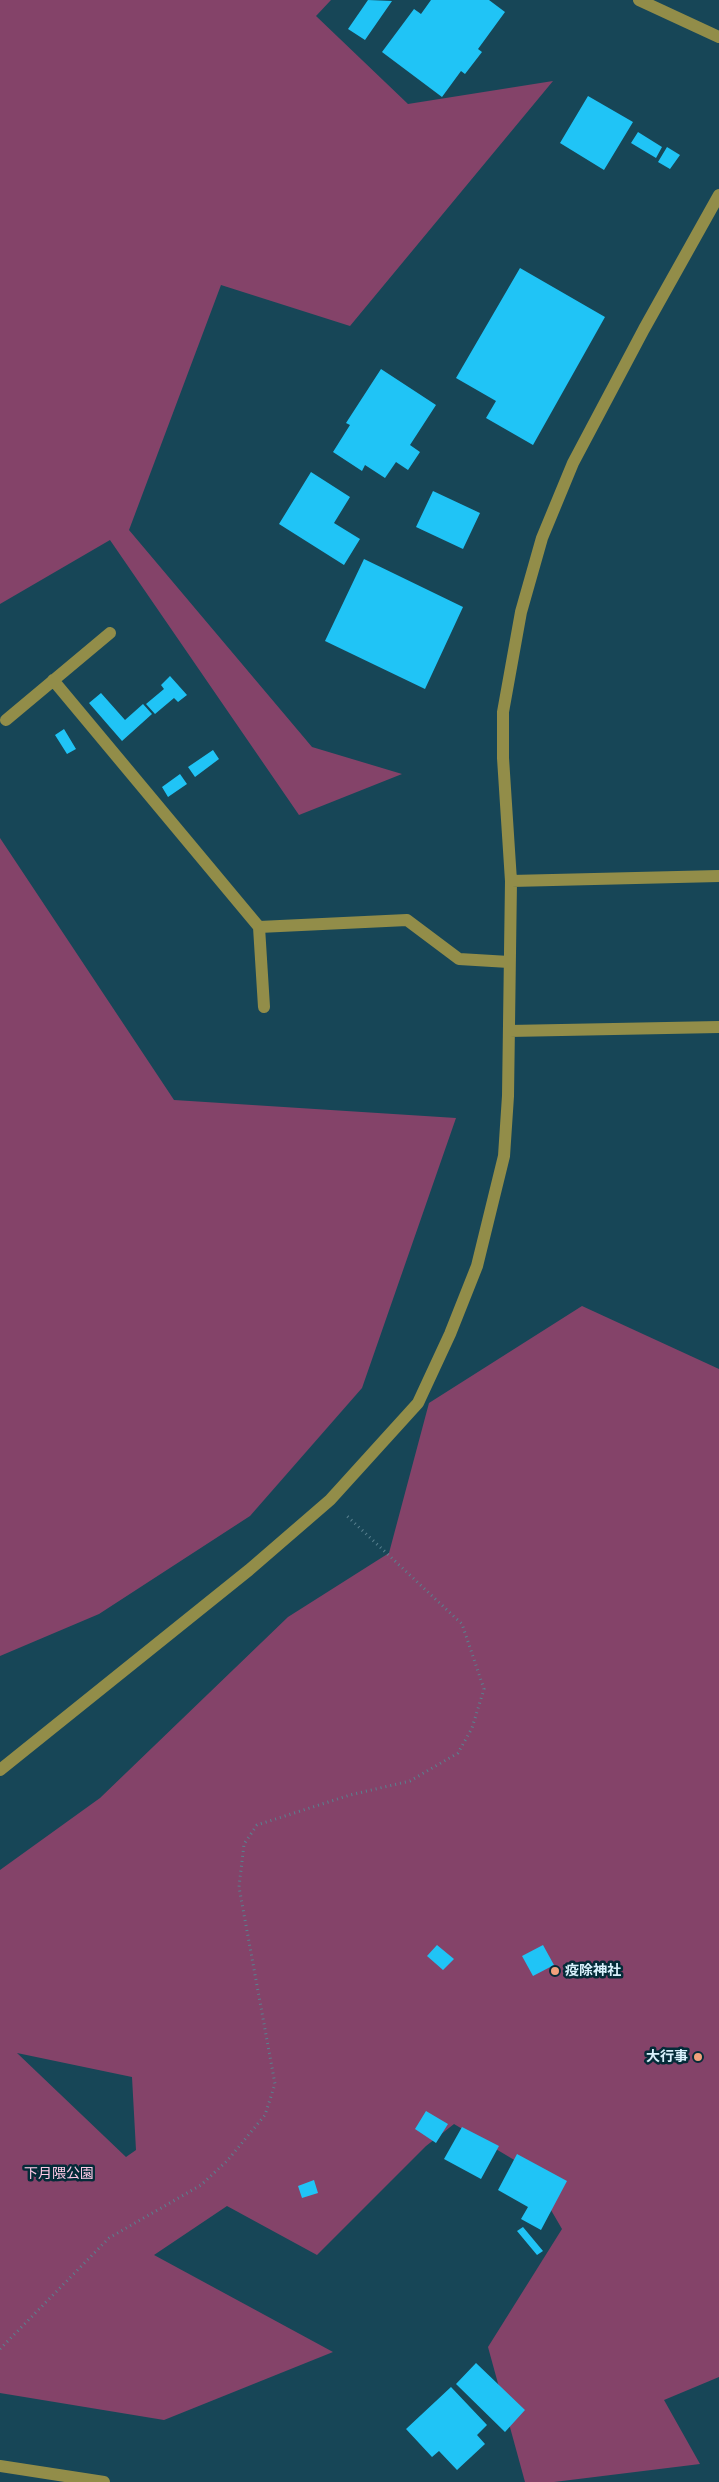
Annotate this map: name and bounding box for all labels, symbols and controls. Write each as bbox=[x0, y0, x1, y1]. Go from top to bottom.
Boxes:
place label: 疫除神社 bbox=[565, 1963, 621, 1979]
marker: 疫除神社 bbox=[549, 1965, 561, 1977]
place label: 大行事 bbox=[646, 2049, 688, 2065]
marker: 大行事 bbox=[692, 2051, 704, 2063]
park label: 下月隈公園 bbox=[24, 2166, 94, 2182]

